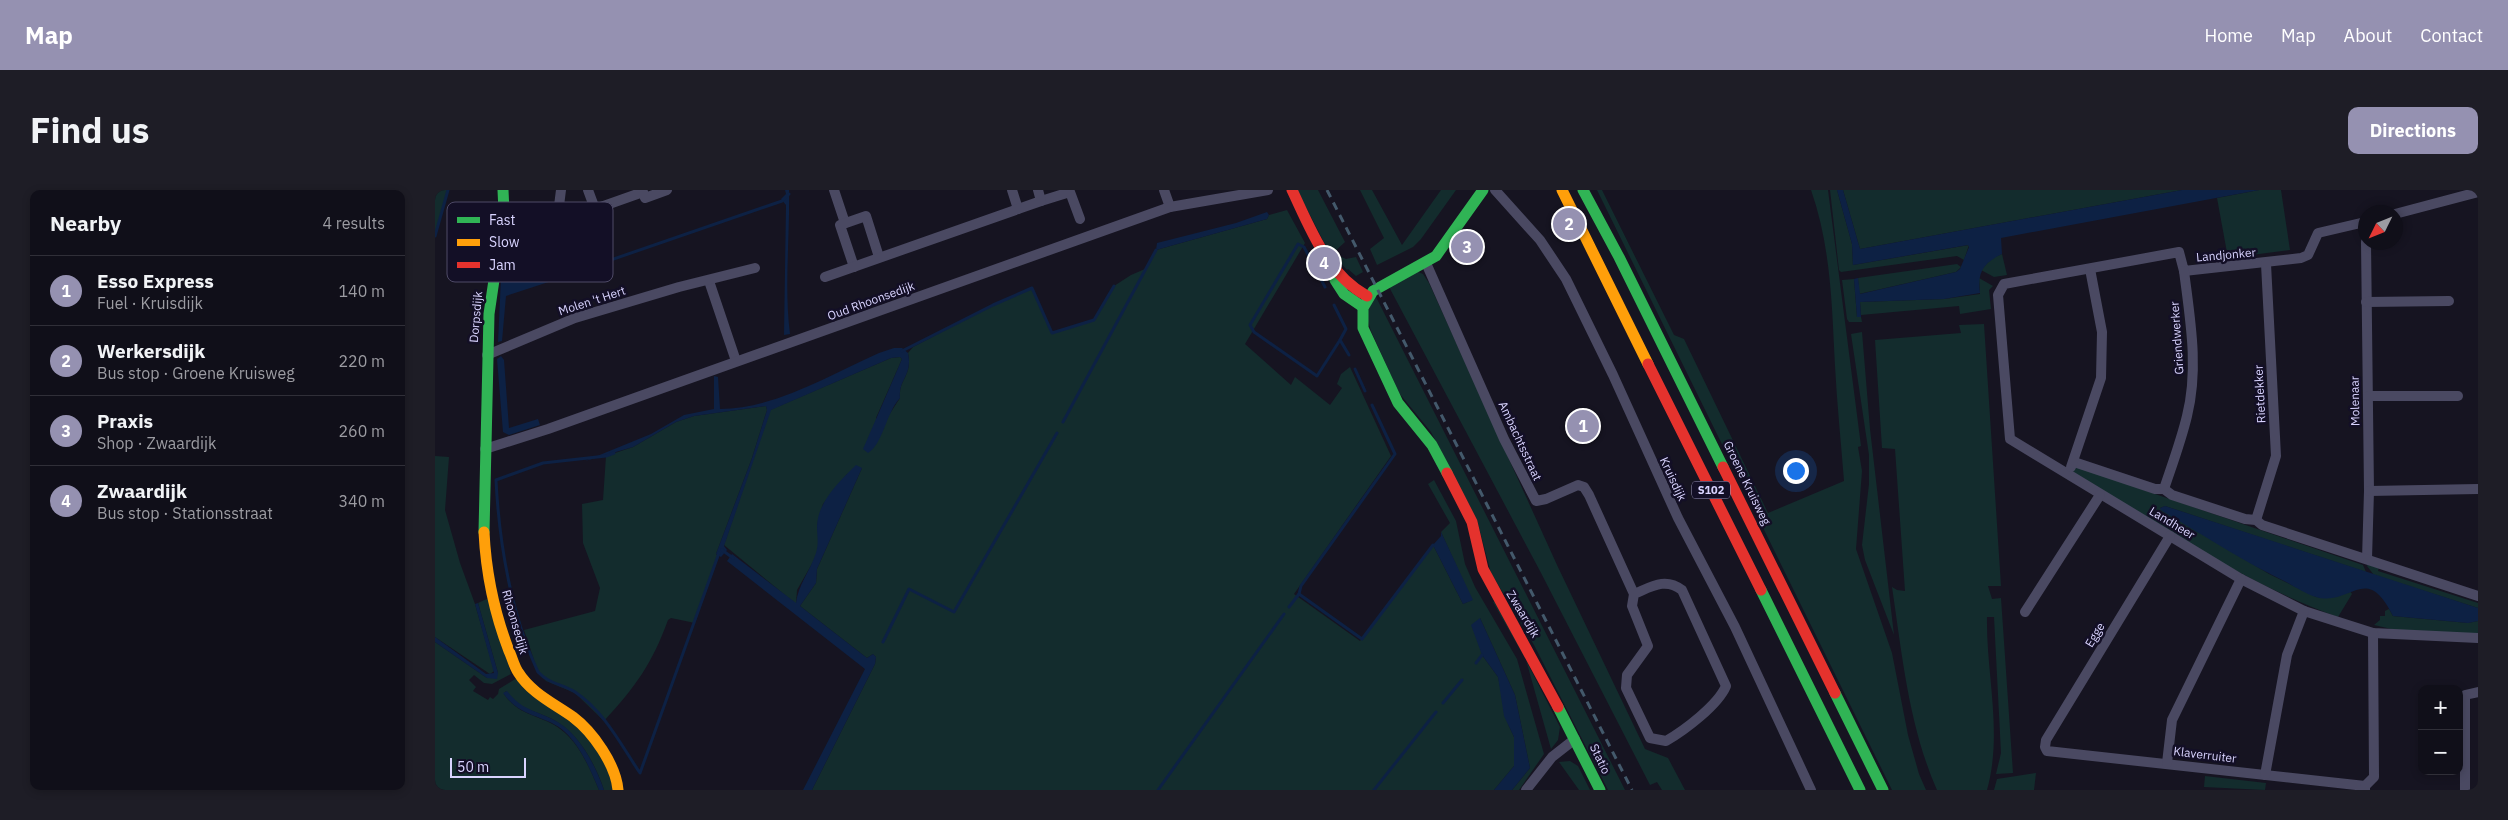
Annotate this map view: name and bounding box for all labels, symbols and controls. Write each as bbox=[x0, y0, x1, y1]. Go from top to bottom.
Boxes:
text: Map bbox=[25, 19, 73, 51]
text: Home bbox=[2205, 24, 2253, 47]
text: Map bbox=[2281, 24, 2316, 47]
text: About bbox=[2344, 24, 2392, 47]
text: Contact bbox=[2420, 24, 2483, 47]
text: Find us bbox=[30, 107, 149, 153]
button: Directions bbox=[2348, 107, 2478, 154]
legend bbox=[447, 202, 613, 282]
pin: 2 bbox=[1553, 205, 1585, 243]
north arrow bbox=[2358, 205, 2403, 250]
text: Nearby bbox=[50, 209, 121, 237]
text: Fast bbox=[489, 211, 515, 229]
text: 4 results bbox=[322, 213, 385, 233]
pin: 3 bbox=[1451, 228, 1483, 266]
text: Slow bbox=[489, 233, 520, 251]
pin: 4 bbox=[1308, 244, 1340, 282]
street label: Landjonker bbox=[2195, 244, 2257, 265]
text: Jam bbox=[489, 256, 516, 274]
text: Esso Express bbox=[97, 269, 214, 293]
street label: Oud Rhoonsedijk bbox=[825, 278, 917, 323]
text: 1 bbox=[61, 281, 71, 301]
text: 140 m bbox=[338, 281, 385, 301]
street label: Molen 't Hert bbox=[556, 283, 627, 318]
street label: Dorpsdijk bbox=[466, 290, 485, 343]
text: Fuel · Kruisdijk bbox=[97, 293, 203, 313]
street label: Griendwerker bbox=[2166, 300, 2187, 375]
text: Werkersdijk bbox=[97, 339, 205, 363]
text: 2 bbox=[61, 351, 71, 371]
text: 220 m bbox=[338, 351, 385, 371]
text: Bus stop · Groene Kruisweg bbox=[97, 363, 295, 383]
street label: Rietdekker bbox=[2250, 364, 2269, 424]
street label: Molenaar bbox=[2347, 375, 2362, 426]
street label: Ambachtsstraat bbox=[1496, 399, 1545, 483]
pin: 1 bbox=[1567, 407, 1599, 445]
text: Praxis bbox=[97, 409, 153, 433]
text: 3 bbox=[61, 421, 71, 441]
text: 260 m bbox=[338, 421, 385, 441]
text: Shop · Zwaardijk bbox=[97, 433, 216, 453]
street label: Groene Kruisweg bbox=[1721, 438, 1775, 528]
street label: Kruisdijk bbox=[1657, 454, 1690, 504]
your location bbox=[1783, 458, 1809, 484]
text: Zwaardijk bbox=[97, 479, 187, 503]
road number: S102 bbox=[1692, 482, 1730, 498]
text: 4 bbox=[61, 491, 71, 511]
text: 340 m bbox=[338, 491, 385, 511]
text: Bus stop · Stationsstraat bbox=[97, 503, 273, 523]
street label: Landheer bbox=[2147, 503, 2198, 542]
street label: Zwaardijk bbox=[1503, 587, 1544, 641]
street label: Rhoonsedijk bbox=[499, 588, 532, 657]
street label: Egge bbox=[2081, 619, 2108, 650]
map controls bbox=[2418, 685, 2463, 775]
button: + bbox=[2418, 685, 2463, 730]
button: − bbox=[2418, 730, 2463, 775]
street label: Statio bbox=[1587, 741, 1614, 776]
street label: Klaverruiter bbox=[2173, 743, 2238, 766]
scale bar bbox=[450, 755, 526, 778]
text: 50 m bbox=[457, 758, 489, 776]

